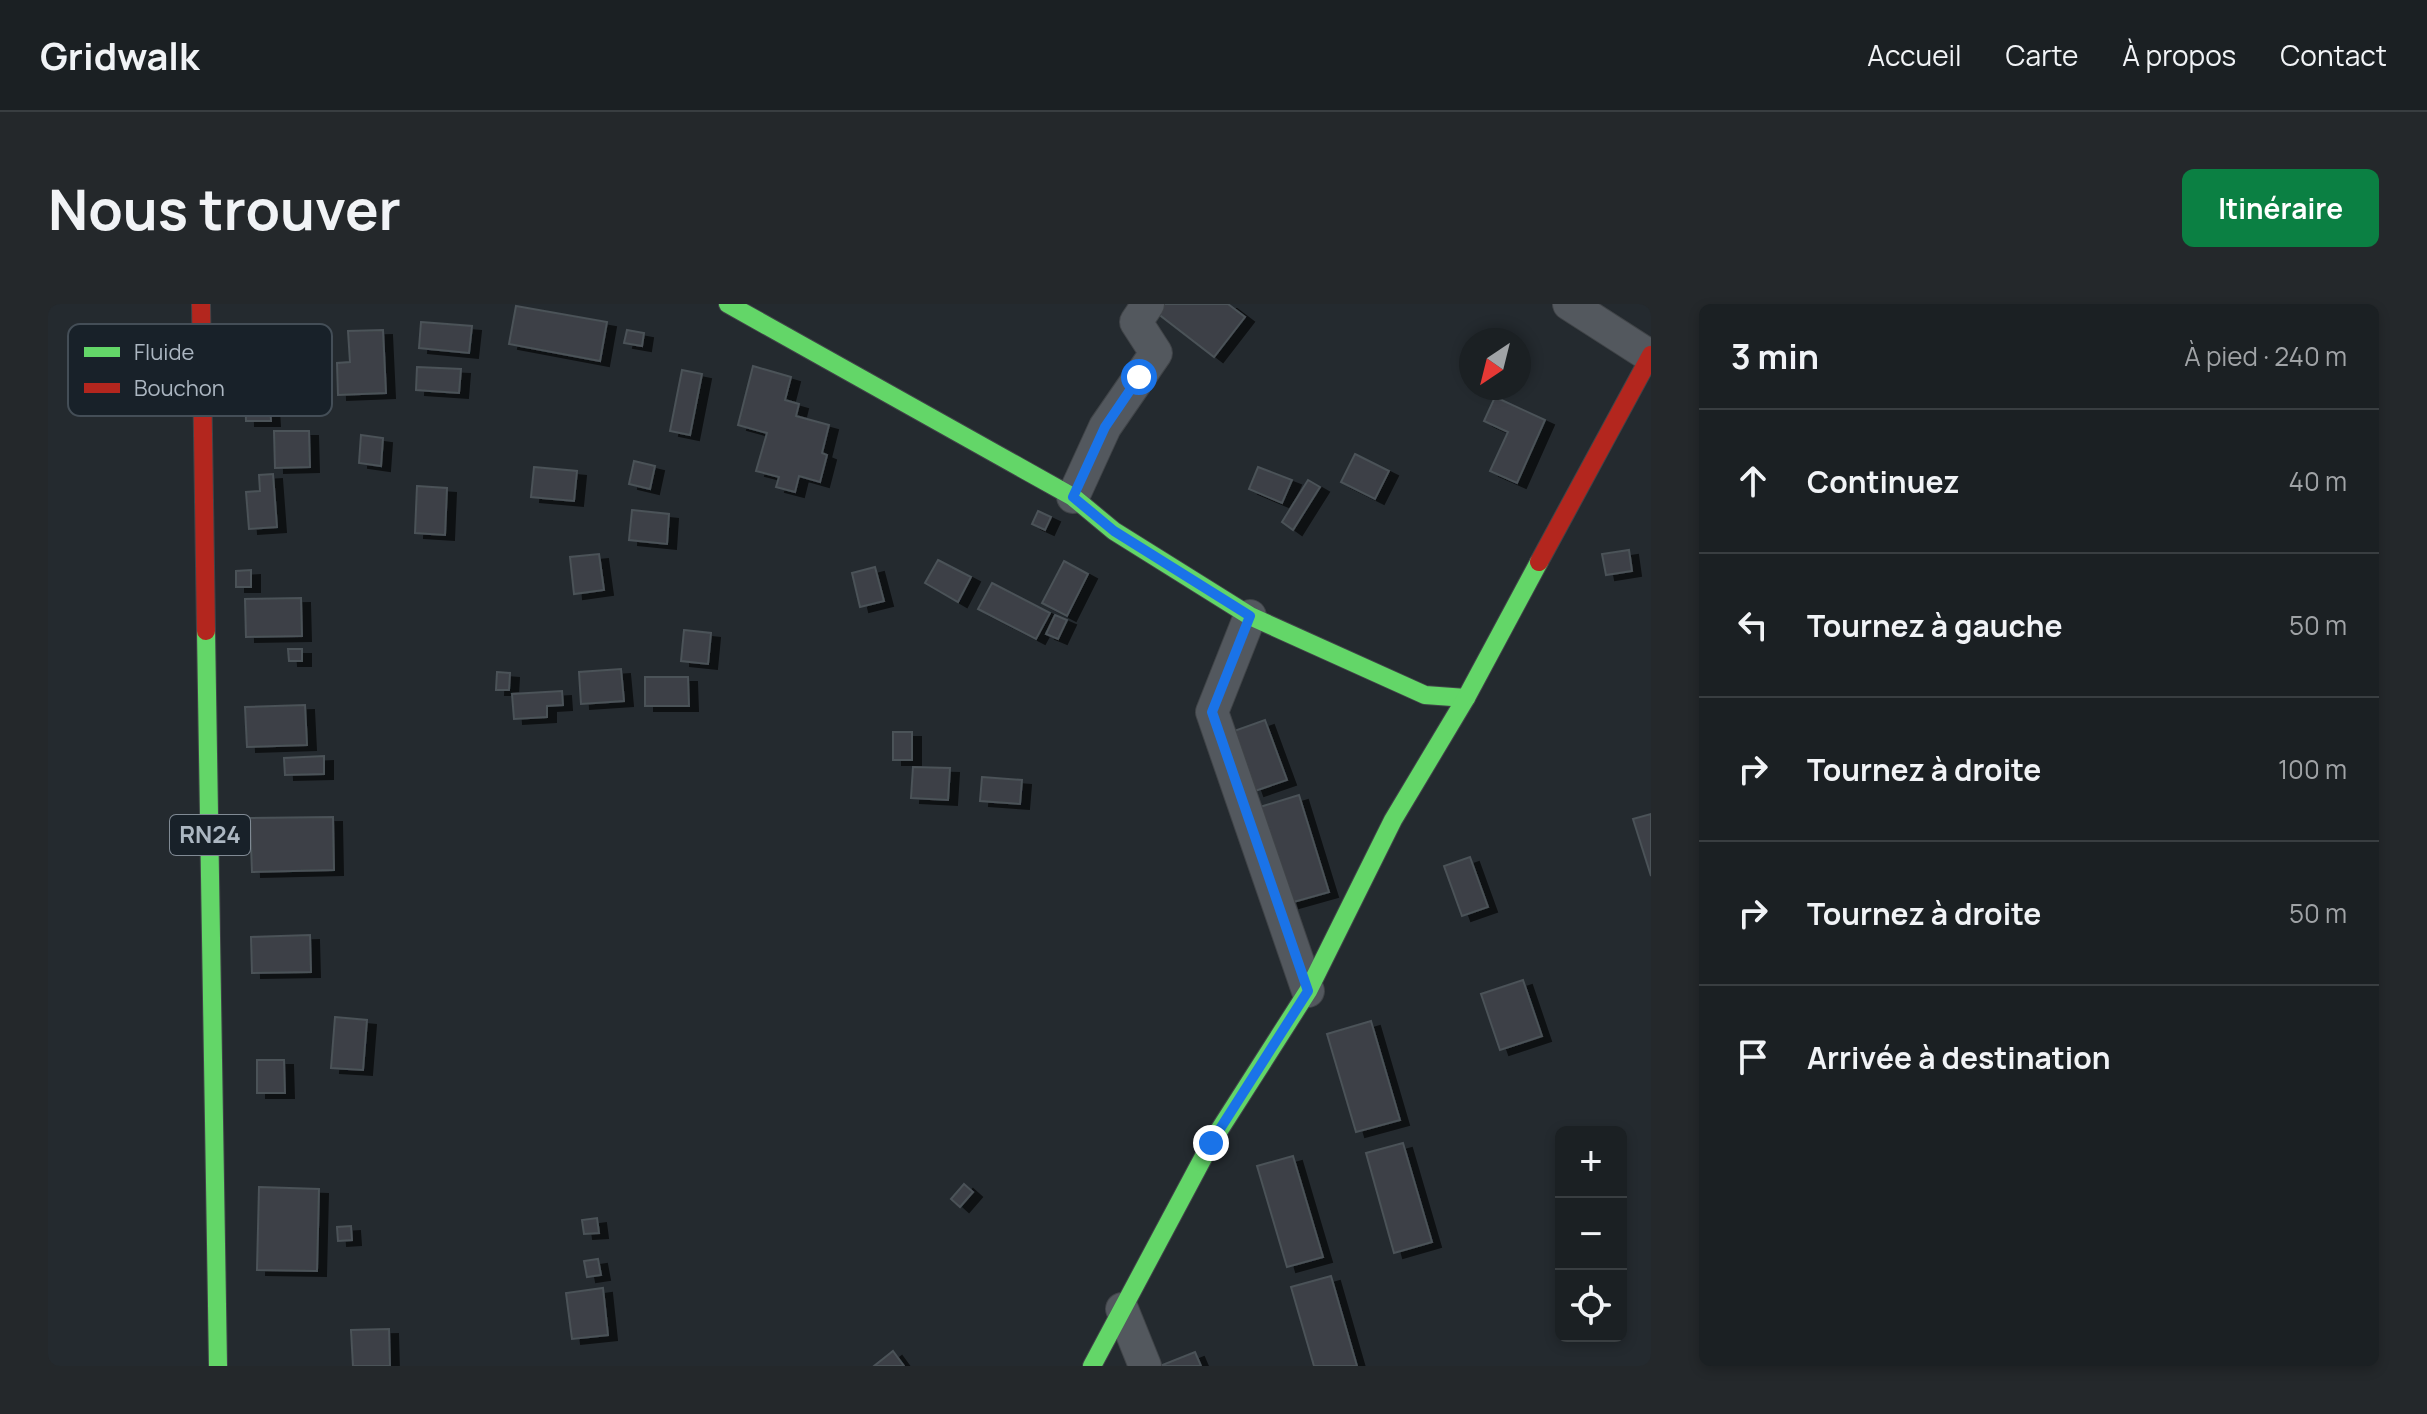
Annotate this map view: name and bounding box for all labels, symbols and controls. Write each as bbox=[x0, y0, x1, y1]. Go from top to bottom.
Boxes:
text: Gridwalk bbox=[40, 29, 199, 81]
text: Accueil bbox=[1867, 36, 1962, 74]
text: Carte bbox=[2006, 36, 2078, 74]
text: À propos bbox=[2122, 36, 2236, 74]
text: Contact bbox=[2280, 36, 2387, 74]
button: Itinéraire bbox=[2182, 169, 2379, 247]
text: Nous trouver bbox=[48, 170, 401, 247]
legend bbox=[68, 324, 332, 416]
north arrow bbox=[1459, 328, 1531, 400]
text: 3 min bbox=[1731, 333, 1819, 379]
text: Fluide bbox=[134, 337, 194, 367]
text: À pied · 240 m bbox=[2184, 338, 2347, 374]
route start bbox=[1121, 359, 1157, 395]
text: Bouchon bbox=[134, 373, 225, 403]
icon: ahead bbox=[1731, 459, 1775, 503]
text: Continuez bbox=[1807, 461, 1959, 502]
text: 40 m bbox=[2289, 463, 2347, 499]
icon: left bbox=[1731, 603, 1775, 647]
text: Tournez à gauche bbox=[1807, 605, 2063, 646]
text: 50 m bbox=[2289, 607, 2347, 643]
icon: right bbox=[1731, 747, 1775, 791]
text: Tournez à droite bbox=[1807, 749, 2041, 790]
text: 100 m bbox=[2278, 751, 2347, 787]
road number: RN24 bbox=[170, 815, 250, 855]
icon: right bbox=[1731, 891, 1775, 935]
text: Tournez à droite bbox=[1807, 893, 2041, 934]
text: 50 m bbox=[2289, 895, 2347, 931]
icon: arrive bbox=[1731, 1035, 1775, 1079]
text: Arrivée à destination bbox=[1807, 1037, 2110, 1078]
route end bbox=[1193, 1125, 1229, 1161]
map controls bbox=[1555, 1126, 1627, 1342]
button: + bbox=[1555, 1126, 1627, 1198]
button: − bbox=[1555, 1198, 1627, 1270]
button: locate bbox=[1555, 1270, 1627, 1342]

